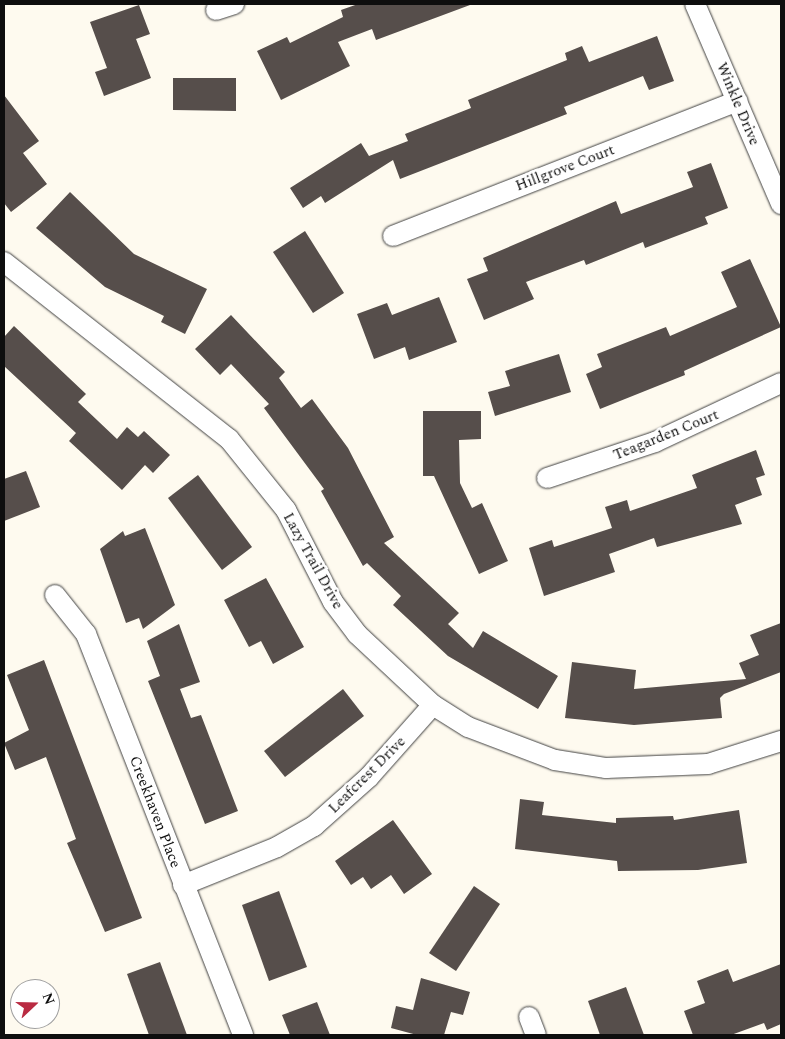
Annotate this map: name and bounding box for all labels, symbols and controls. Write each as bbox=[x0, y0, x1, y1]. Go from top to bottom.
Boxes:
street label: Winkle Drive bbox=[712, 60, 764, 148]
street label: Hillgrove Court bbox=[513, 141, 617, 195]
street label: Teagarden Court bbox=[611, 406, 721, 464]
street label: Lazy Trail Drive bbox=[279, 510, 347, 612]
street label: Leafcrest Drive bbox=[325, 733, 409, 817]
street label: Creekhaven Place bbox=[125, 754, 185, 870]
north arrow bbox=[10, 979, 60, 1029]
text: N bbox=[37, 990, 60, 1008]

